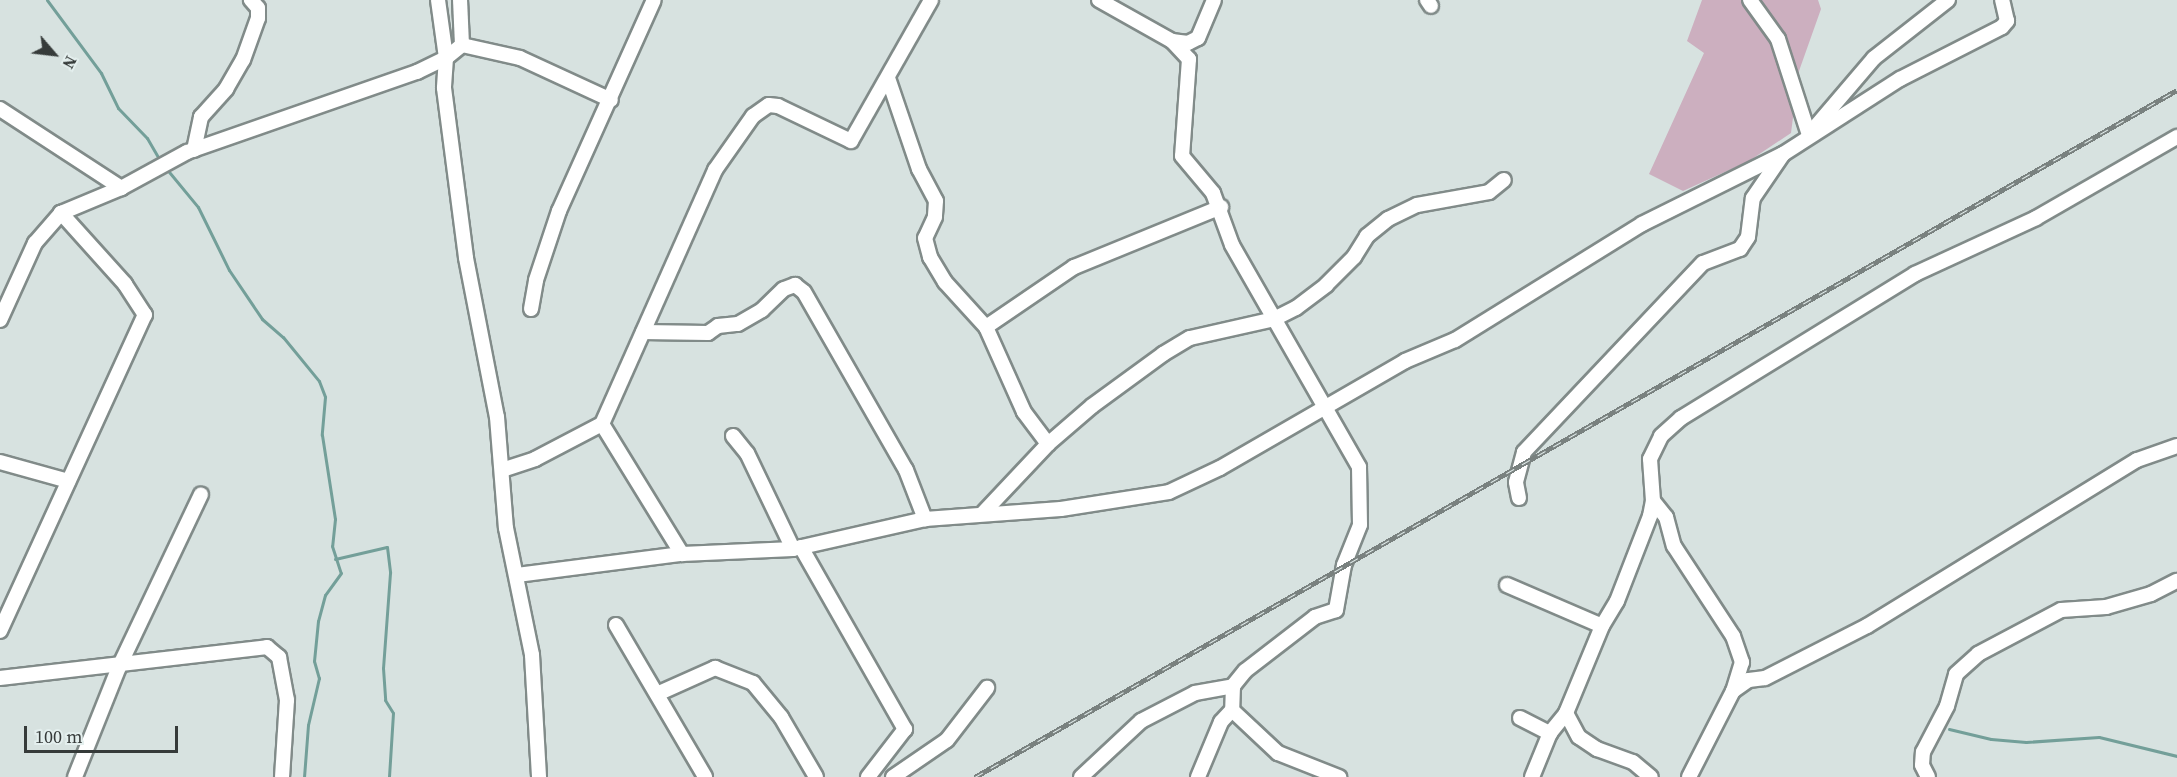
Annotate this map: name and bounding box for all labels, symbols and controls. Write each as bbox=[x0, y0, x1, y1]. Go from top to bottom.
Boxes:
north arrow bbox=[24, 24, 84, 84]
text: N bbox=[57, 52, 82, 73]
scale bar bbox=[27, 714, 182, 752]
text: 100 m bbox=[35, 724, 82, 749]

